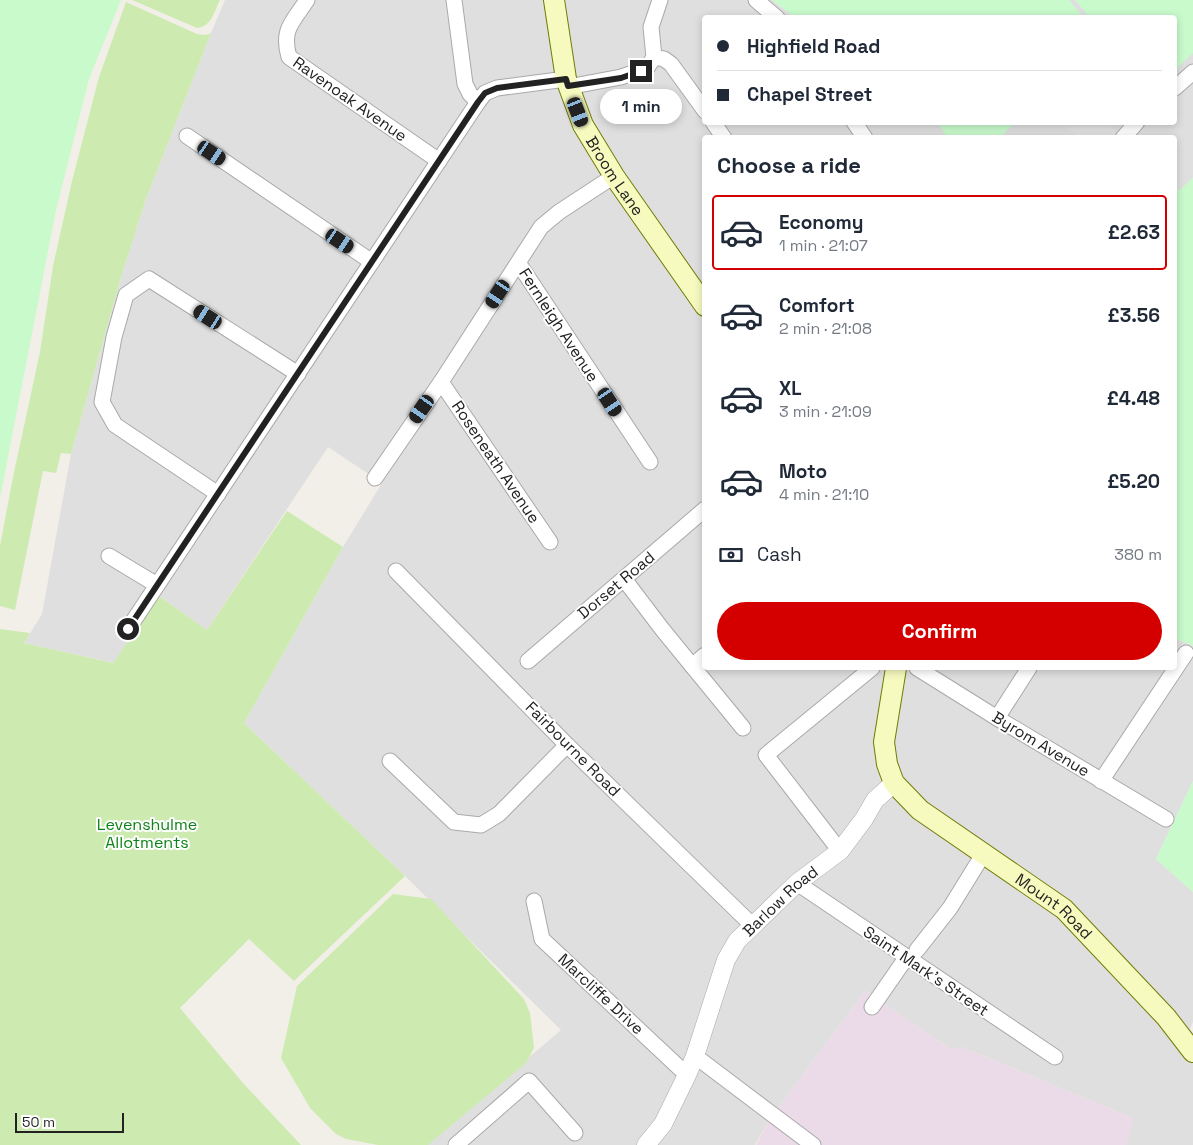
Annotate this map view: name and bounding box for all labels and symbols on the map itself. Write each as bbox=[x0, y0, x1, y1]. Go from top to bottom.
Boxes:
street label: Ravenoak Avenue bbox=[289, 52, 411, 146]
route end bbox=[630, 60, 652, 82]
callout: 1 min bbox=[600, 88, 682, 124]
car bbox=[565, 95, 590, 129]
street label: Broom Lane bbox=[582, 132, 649, 220]
car bbox=[195, 138, 228, 168]
car bbox=[323, 226, 356, 256]
street label: Fernleigh Avenue bbox=[514, 264, 604, 386]
car bbox=[483, 277, 512, 311]
car bbox=[191, 303, 224, 331]
car bbox=[595, 385, 624, 419]
car bbox=[407, 392, 436, 426]
street label: Roseneath Avenue bbox=[447, 397, 545, 527]
street label: Dorset Road bbox=[573, 547, 659, 623]
route start bbox=[117, 618, 139, 640]
street label: Fairbourne Road bbox=[521, 697, 625, 801]
street label: Byrom Avenue bbox=[988, 707, 1094, 781]
park label: Levenshulme Allotments bbox=[97, 814, 197, 853]
street label: Barlow Road bbox=[738, 861, 822, 941]
street label: Mount Road bbox=[1011, 868, 1097, 943]
street label: Saint Mark's Street bbox=[859, 921, 993, 1021]
street label: Marcliffe Drive bbox=[554, 949, 648, 1039]
scale bar bbox=[15, 1110, 124, 1133]

